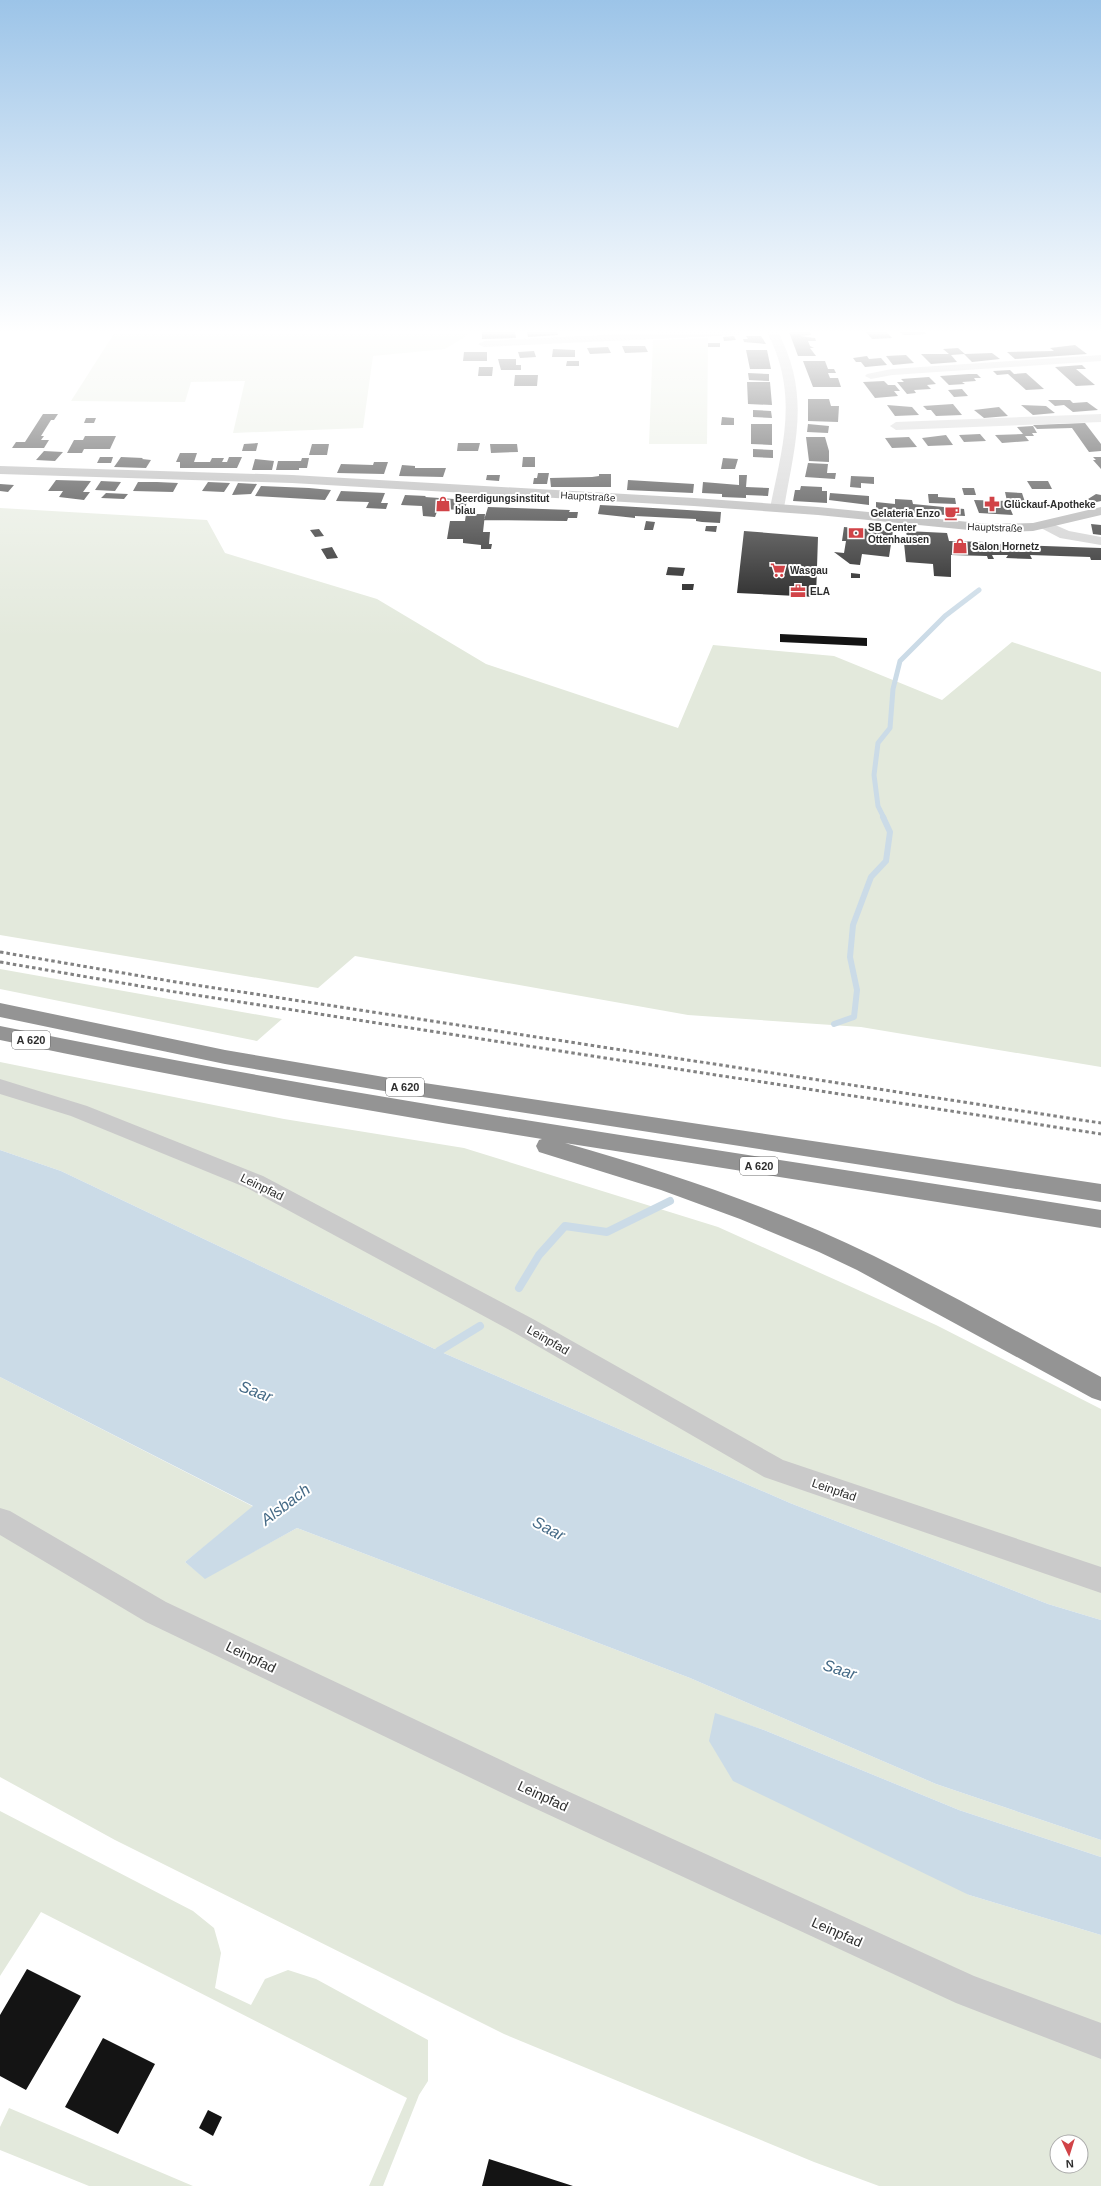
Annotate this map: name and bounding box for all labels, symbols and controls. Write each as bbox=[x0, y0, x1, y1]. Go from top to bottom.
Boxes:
street label: Hauptstraße bbox=[560, 490, 616, 503]
place label: Beerdigungsinstitut blau bbox=[455, 493, 550, 516]
shop icon: Beerdigungsinstitut blau bbox=[434, 495, 452, 513]
pharmacy icon: Glückauf-Apotheke bbox=[983, 495, 1001, 513]
place label: Glückauf-Apotheke bbox=[1004, 499, 1096, 510]
cafe icon: Gelateria Enzo bbox=[943, 504, 961, 522]
place label: Gelateria Enzo bbox=[871, 508, 940, 519]
street label: Hauptstraße bbox=[967, 521, 1023, 534]
place label: SB Center Ottenhausen bbox=[868, 522, 929, 545]
bank icon: SB Center Ottenhausen bbox=[847, 524, 865, 542]
shop icon: Salon Hornetz bbox=[951, 537, 969, 555]
place label: Salon Hornetz bbox=[972, 541, 1039, 552]
supermarket icon: Wasgau bbox=[769, 561, 787, 579]
place label: Wasgau bbox=[790, 565, 828, 576]
office icon: ELA bbox=[789, 582, 807, 600]
place label: ELA bbox=[810, 586, 830, 597]
road number: A 620 bbox=[12, 1031, 50, 1049]
road number: A 620 bbox=[386, 1078, 424, 1096]
road number: A 620 bbox=[740, 1157, 778, 1175]
street label: Leinpfad bbox=[238, 1171, 286, 1203]
street label: Leinpfad bbox=[525, 1322, 571, 1358]
water label: Saar bbox=[237, 1377, 275, 1406]
street label: Leinpfad bbox=[810, 1476, 858, 1504]
water label: Alsbach bbox=[257, 1480, 313, 1529]
water label: Saar bbox=[530, 1513, 568, 1544]
street label: Leinpfad bbox=[223, 1638, 279, 1676]
water label: Saar bbox=[821, 1656, 859, 1683]
street label: Leinpfad bbox=[515, 1777, 571, 1815]
street label: Leinpfad bbox=[809, 1914, 865, 1950]
north arrow bbox=[1049, 2134, 1089, 2174]
text: N bbox=[1065, 2158, 1074, 2170]

